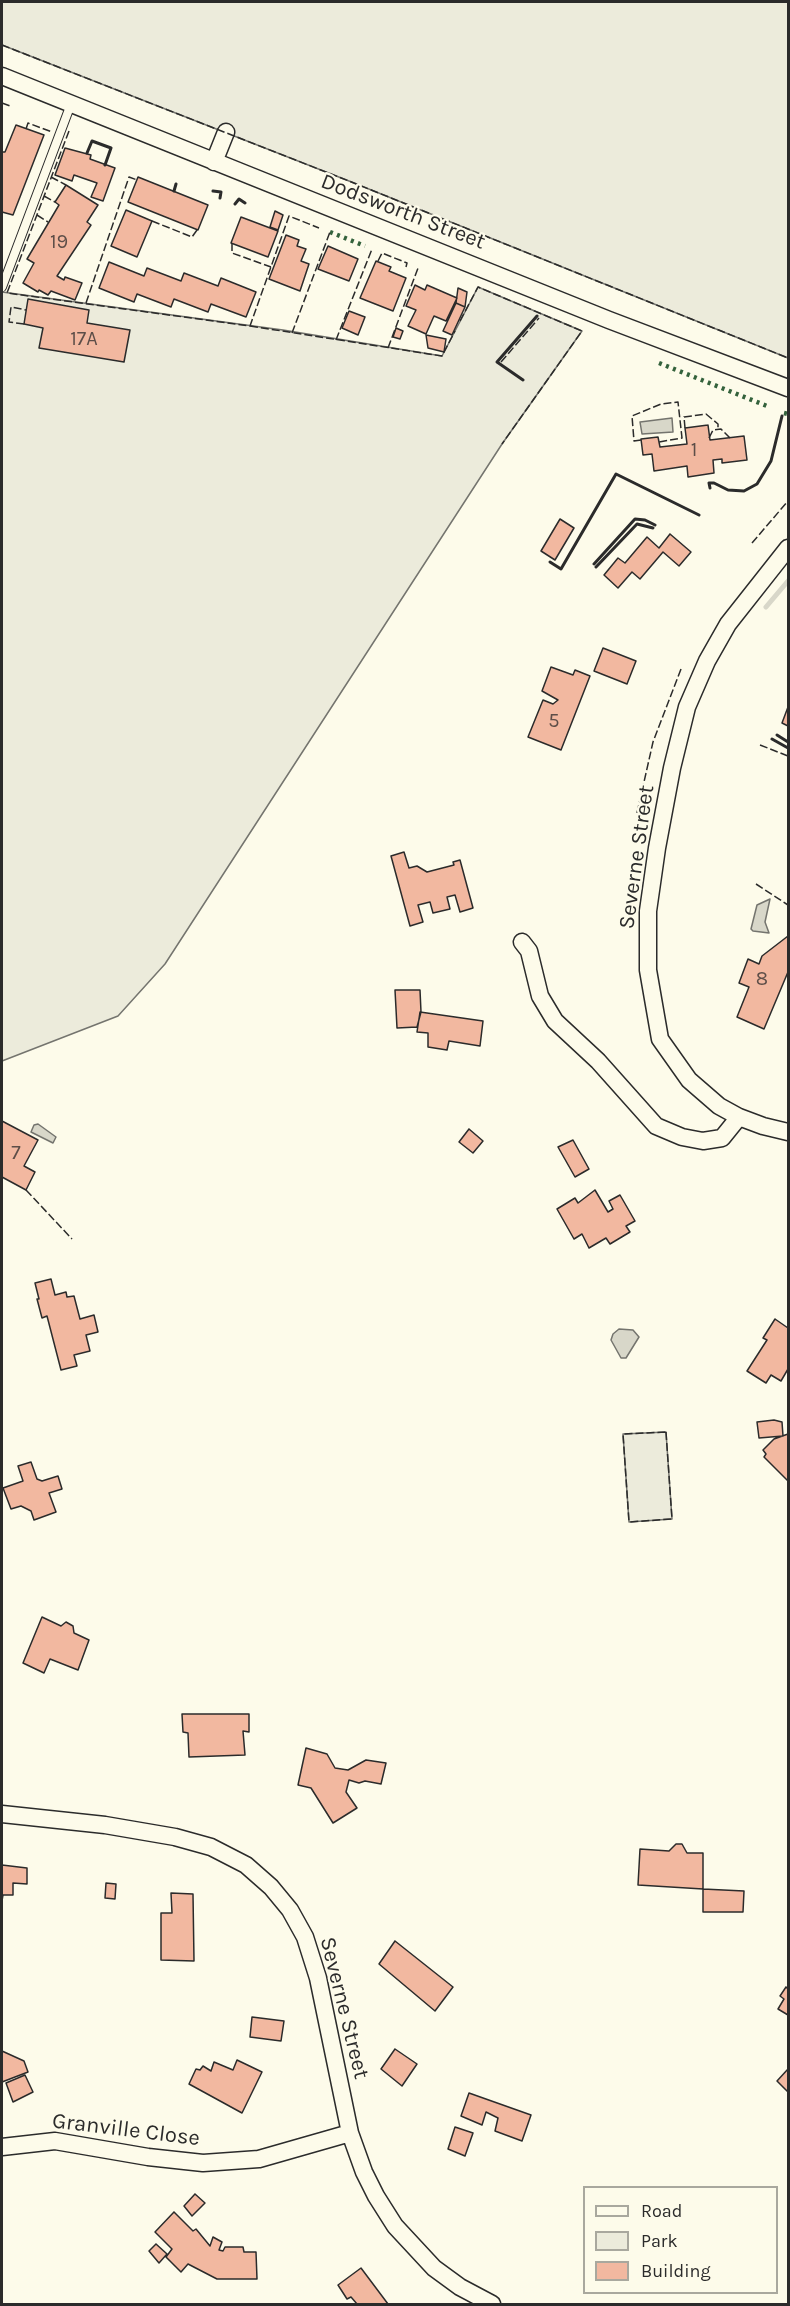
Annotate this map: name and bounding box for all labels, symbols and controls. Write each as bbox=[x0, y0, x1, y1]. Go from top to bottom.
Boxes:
street label: Dodsworth Street bbox=[317, 168, 489, 256]
house number: 19 bbox=[50, 230, 68, 254]
house number: 17A bbox=[70, 327, 98, 351]
house number: 1 bbox=[691, 438, 697, 462]
house number: 5 bbox=[548, 709, 560, 733]
street label: Severne Street bbox=[614, 783, 660, 931]
house number: 8 bbox=[756, 967, 768, 991]
house number: 7 bbox=[11, 1141, 21, 1165]
street label: Severne Street bbox=[314, 1934, 374, 2082]
street label: Granville Close bbox=[51, 2108, 201, 2152]
legend bbox=[583, 2186, 778, 2294]
text: Road bbox=[641, 2200, 682, 2222]
text: Park bbox=[641, 2230, 678, 2252]
text: Building bbox=[641, 2260, 711, 2282]

